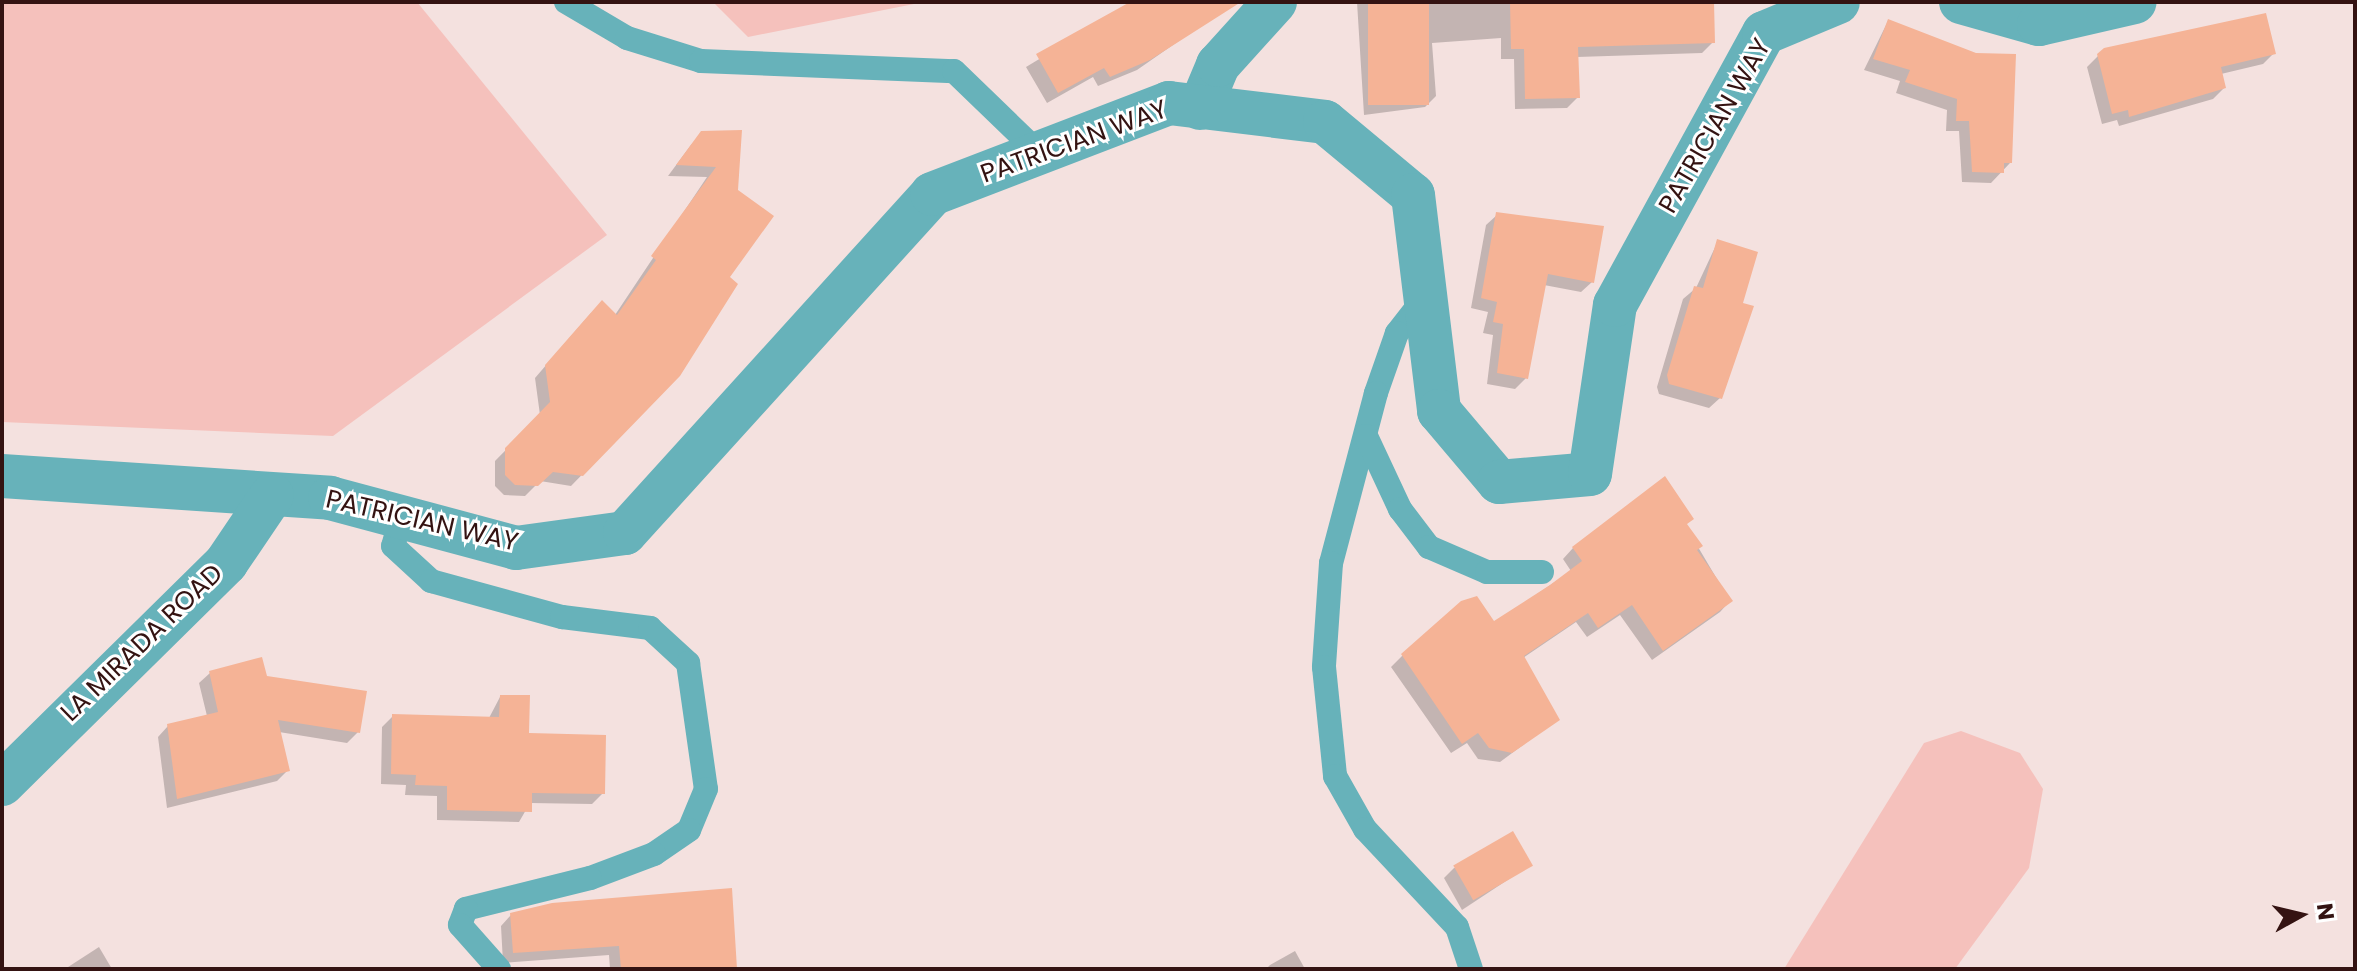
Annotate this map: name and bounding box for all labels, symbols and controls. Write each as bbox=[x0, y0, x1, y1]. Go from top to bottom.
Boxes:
street label: PATRICIAN WAY bbox=[1652, 33, 1778, 219]
street label: PATRICIAN WAY bbox=[977, 94, 1171, 190]
street label: PATRICIAN WAY bbox=[323, 484, 521, 558]
street label: LA MIRADA ROAD bbox=[55, 558, 229, 728]
north arrow bbox=[2261, 875, 2341, 955]
text: N bbox=[2309, 901, 2342, 922]

